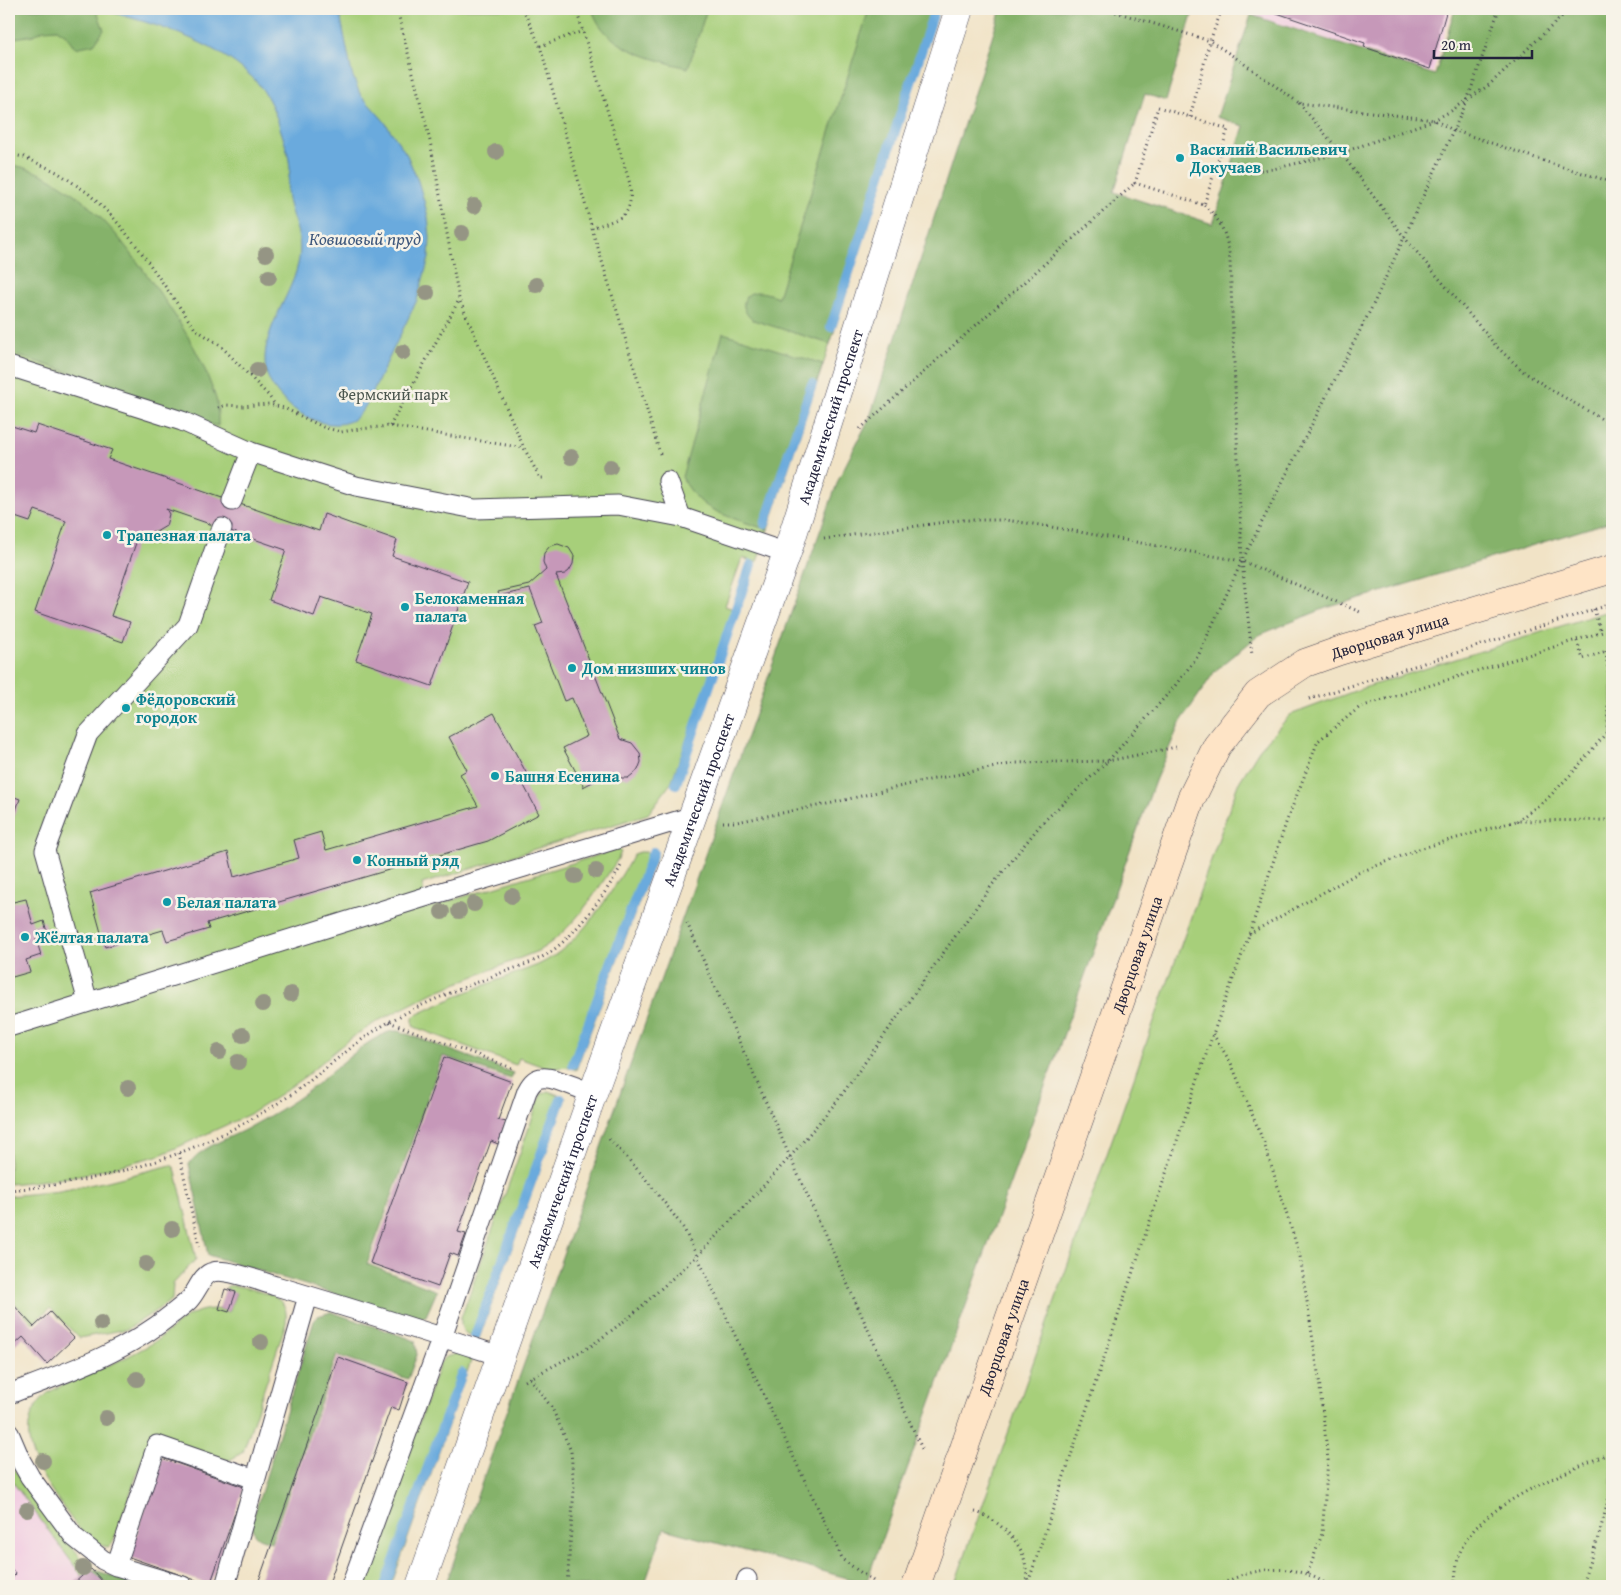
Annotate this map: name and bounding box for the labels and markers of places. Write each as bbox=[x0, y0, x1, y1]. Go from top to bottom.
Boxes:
place label: Василий Васильевич Докучаев bbox=[1189, 137, 1348, 179]
marker: Василий Васильевич Докучаев bbox=[1174, 152, 1186, 164]
place label: Трапезная палата bbox=[117, 523, 252, 547]
marker: Трапезная палата bbox=[101, 529, 113, 541]
place label: Белокаменная палата bbox=[415, 586, 525, 628]
marker: Белокаменная палата bbox=[399, 601, 411, 613]
place label: Дом низших чинов bbox=[581, 656, 726, 680]
marker: Дом низших чинов bbox=[566, 662, 578, 674]
place label: Фёдоровский городок bbox=[136, 687, 236, 729]
marker: Фёдоровский городок bbox=[120, 702, 132, 714]
place label: Башня Есенина bbox=[505, 764, 620, 788]
marker: Башня Есенина bbox=[489, 770, 501, 782]
place label: Конный ряд bbox=[367, 848, 459, 872]
marker: Конный ряд bbox=[351, 854, 363, 866]
place label: Белая палата bbox=[177, 890, 277, 914]
marker: Белая палата bbox=[161, 896, 173, 908]
place label: Жёлтая палата bbox=[34, 925, 149, 949]
marker: Жёлтая палата bbox=[19, 931, 31, 943]

